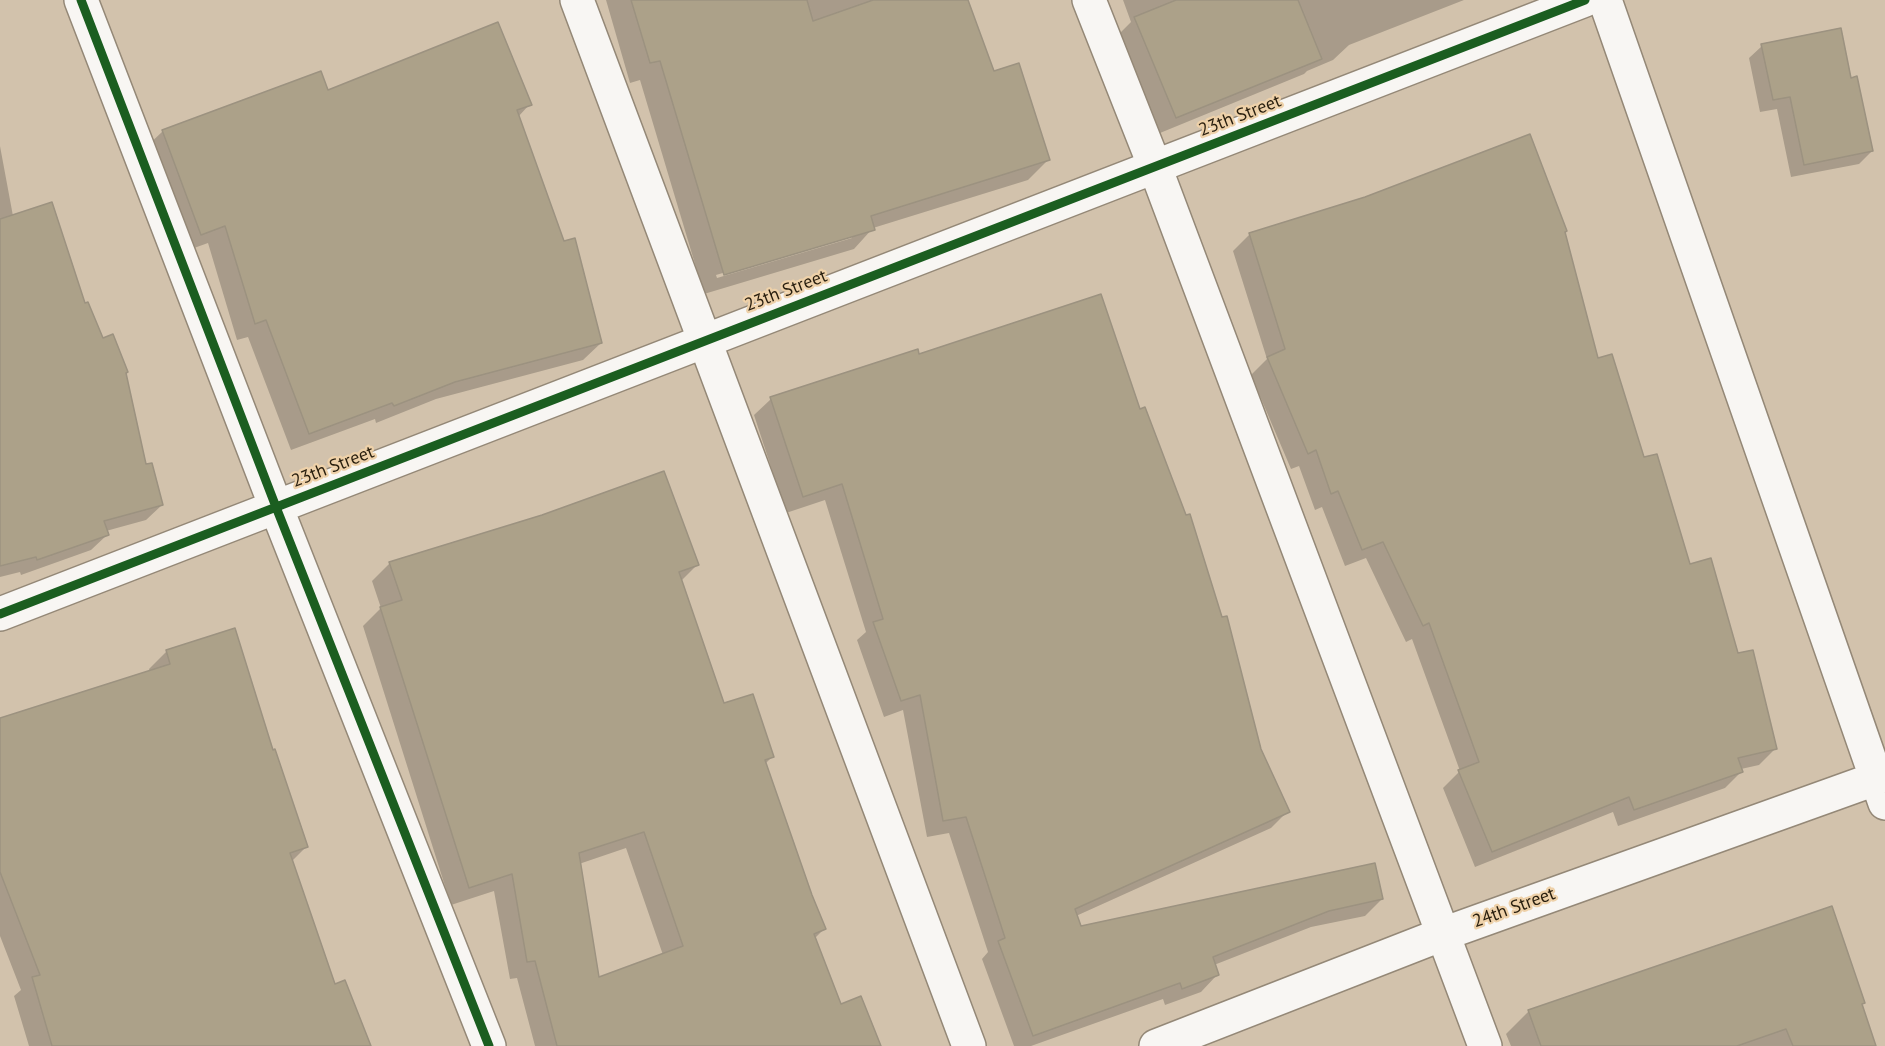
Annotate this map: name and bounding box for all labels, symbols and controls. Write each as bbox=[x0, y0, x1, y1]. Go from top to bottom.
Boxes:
street label: 23th Street bbox=[1196, 90, 1284, 142]
street label: 23th Street bbox=[742, 265, 830, 317]
street label: 23th Street bbox=[289, 441, 377, 493]
street label: 24th Street bbox=[1470, 883, 1558, 933]

